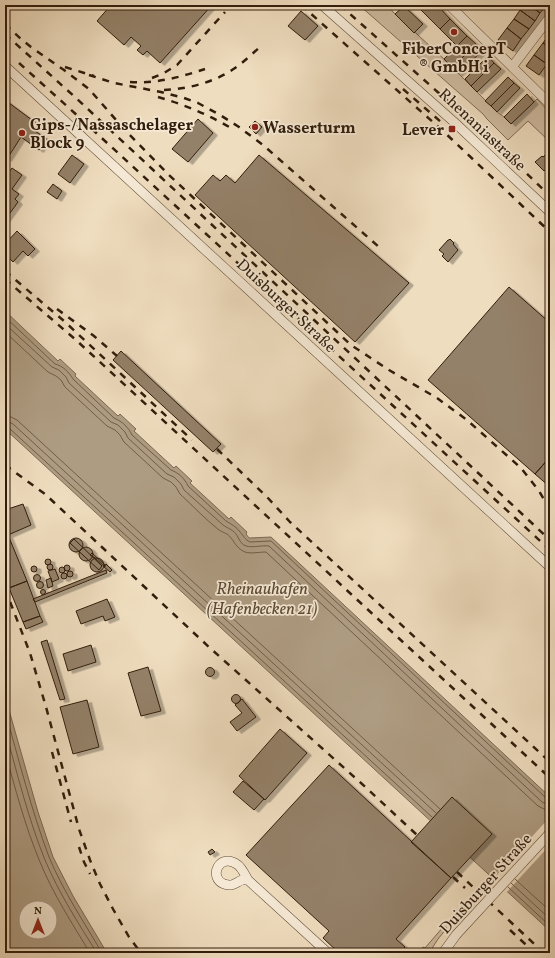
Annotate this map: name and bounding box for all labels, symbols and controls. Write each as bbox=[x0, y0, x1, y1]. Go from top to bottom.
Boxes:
marker: FiberConcepT ® GmbH i bbox=[449, 27, 459, 37]
place label: FiberConcepT ® GmbH i bbox=[402, 39, 507, 79]
street label: Rhenaniastraße bbox=[433, 84, 530, 177]
place label: Gips-/Nassaschelager Block 9 bbox=[30, 115, 193, 155]
place label: Wasserturm bbox=[263, 118, 356, 140]
place label: Lever bbox=[402, 120, 444, 142]
marker: Wasserturm bbox=[250, 122, 260, 132]
marker: Lever bbox=[447, 124, 457, 134]
marker: Gips-/Nassaschelager Block 9 bbox=[17, 128, 27, 138]
street label: Duisburger Straße bbox=[231, 254, 340, 358]
water label: Rheinauhafen (Hafenbecken 21) bbox=[207, 578, 317, 621]
street label: Duisburger Straße bbox=[435, 829, 538, 940]
north arrow bbox=[18, 900, 58, 940]
text: N bbox=[34, 904, 42, 919]

